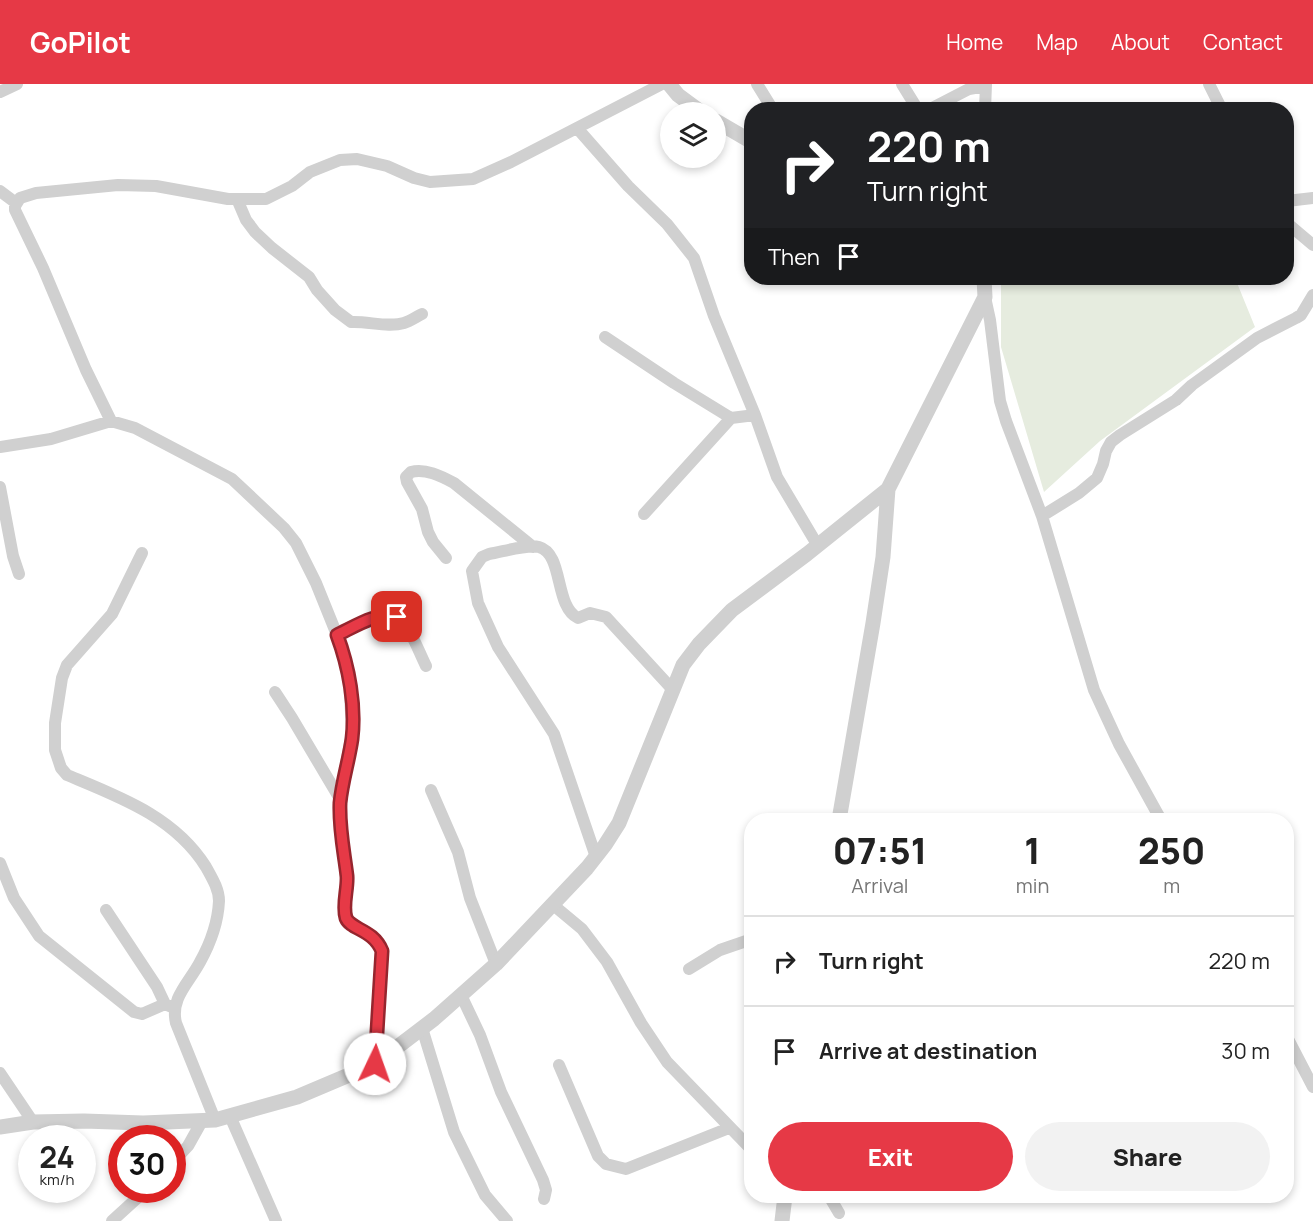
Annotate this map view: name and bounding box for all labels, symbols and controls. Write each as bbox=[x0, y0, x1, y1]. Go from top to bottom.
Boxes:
text: GoPilot bbox=[30, 23, 131, 61]
text: Home bbox=[946, 28, 1003, 56]
text: Map bbox=[1036, 28, 1078, 56]
text: About bbox=[1111, 28, 1170, 56]
text: Contact bbox=[1203, 28, 1283, 56]
map controls bbox=[660, 102, 726, 168]
button: layers bbox=[660, 102, 726, 168]
text: 220 m bbox=[867, 117, 991, 175]
icon: right bbox=[768, 126, 846, 204]
text: Turn right bbox=[867, 172, 988, 209]
icon: arrive bbox=[832, 240, 865, 273]
text: Then bbox=[768, 242, 820, 272]
pin bbox=[371, 591, 422, 642]
icon: arrive bbox=[380, 600, 413, 633]
text: 07:51 bbox=[833, 826, 927, 875]
text: 1 bbox=[1024, 826, 1041, 875]
text: 250 bbox=[1138, 826, 1205, 875]
text: Arrival bbox=[851, 872, 908, 899]
text: min bbox=[1016, 872, 1049, 899]
text: m bbox=[1163, 872, 1180, 899]
icon: right bbox=[768, 945, 801, 978]
text: Turn right bbox=[819, 946, 924, 976]
text: 220 m bbox=[1208, 946, 1270, 976]
position arrow bbox=[343, 1032, 407, 1096]
icon: arrive bbox=[768, 1035, 801, 1068]
text: Arrive at destination bbox=[819, 1036, 1037, 1066]
text: 30 m bbox=[1221, 1036, 1270, 1066]
button: Exit bbox=[768, 1122, 1013, 1191]
button: Share bbox=[1025, 1122, 1270, 1191]
speed limit sign: 30 bbox=[108, 1125, 186, 1203]
text: 24 bbox=[39, 1136, 75, 1177]
text: km/h bbox=[40, 1169, 74, 1190]

